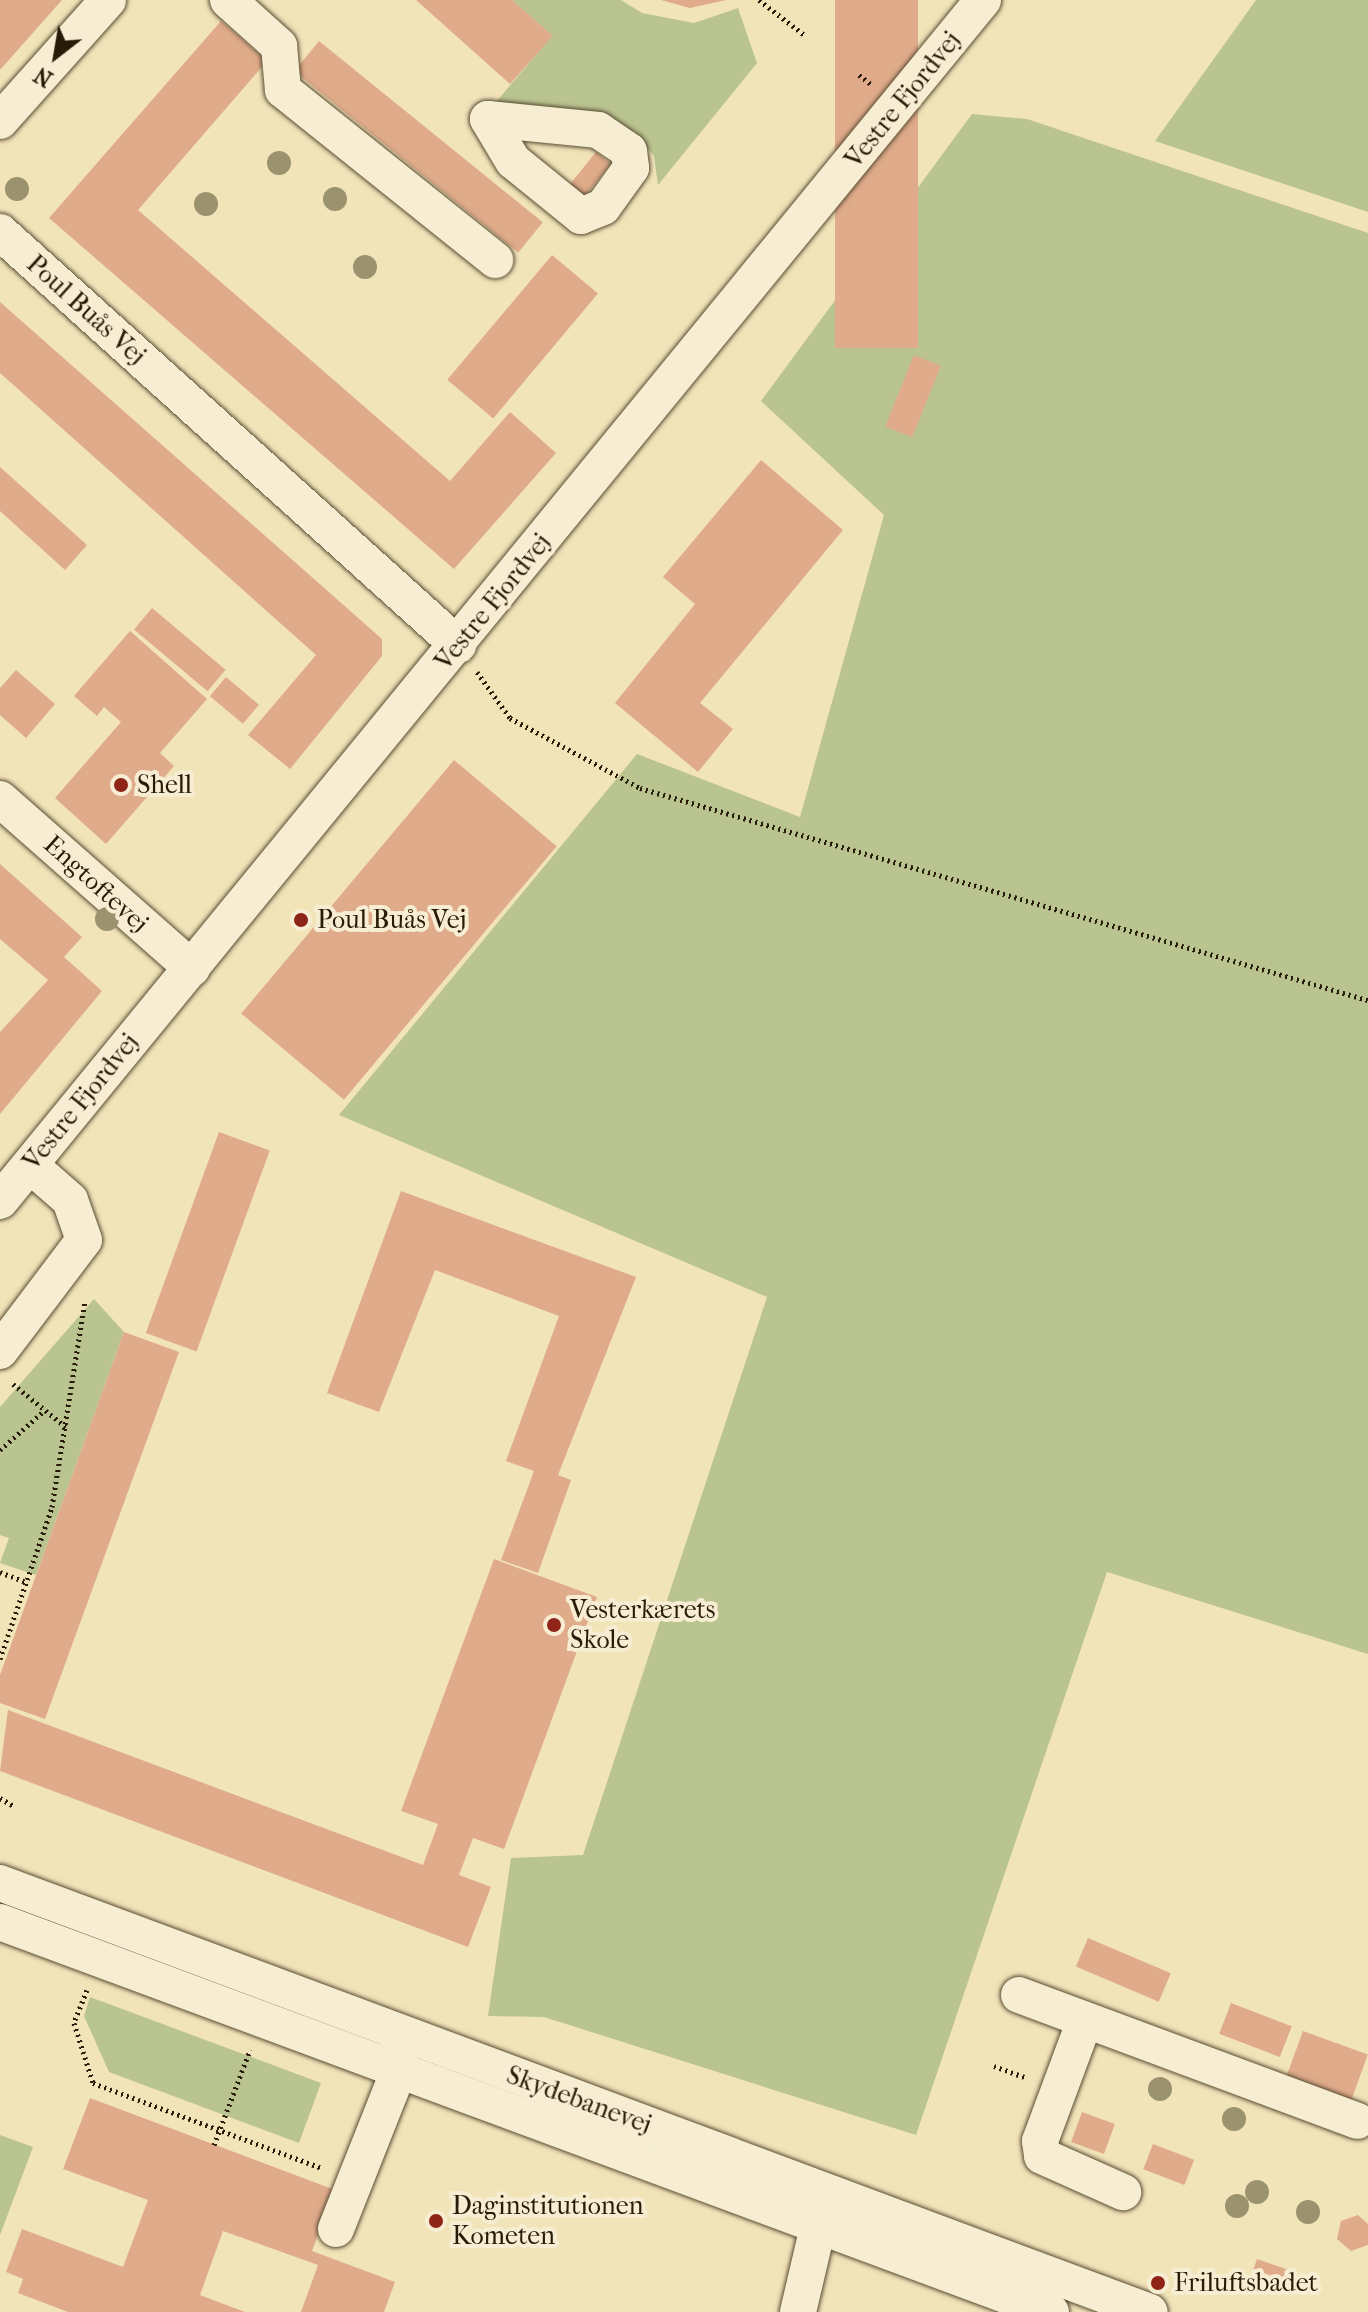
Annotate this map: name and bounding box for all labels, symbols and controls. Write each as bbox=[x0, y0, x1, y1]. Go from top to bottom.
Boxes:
north arrow bbox=[16, 16, 96, 96]
street label: Vestre Fjordvej bbox=[838, 25, 968, 175]
text: N bbox=[30, 61, 57, 92]
street label: Poul Buås Vej bbox=[20, 248, 152, 372]
street label: Vestre Fjordvej bbox=[428, 527, 558, 677]
place label: Shell bbox=[137, 769, 192, 801]
marker: Shell bbox=[112, 776, 130, 794]
street label: Engtoftevej bbox=[37, 829, 155, 939]
place label: Poul Buås Vej bbox=[317, 904, 466, 936]
marker: Poul Buås Vej bbox=[292, 911, 310, 929]
street label: Vestre Fjordvej bbox=[16, 1027, 146, 1177]
place label: Vesterkærets Skole bbox=[570, 1594, 715, 1656]
marker: Vesterkærets Skole bbox=[545, 1616, 563, 1634]
street label: Skydebanevej bbox=[502, 2059, 656, 2141]
place label: Daginstitutionen Kometen bbox=[452, 2190, 644, 2252]
marker: Daginstitutionen Kometen bbox=[427, 2212, 445, 2230]
place label: Friluftsbadet bbox=[1174, 2267, 1318, 2299]
marker: Friluftsbadet bbox=[1149, 2274, 1167, 2292]

